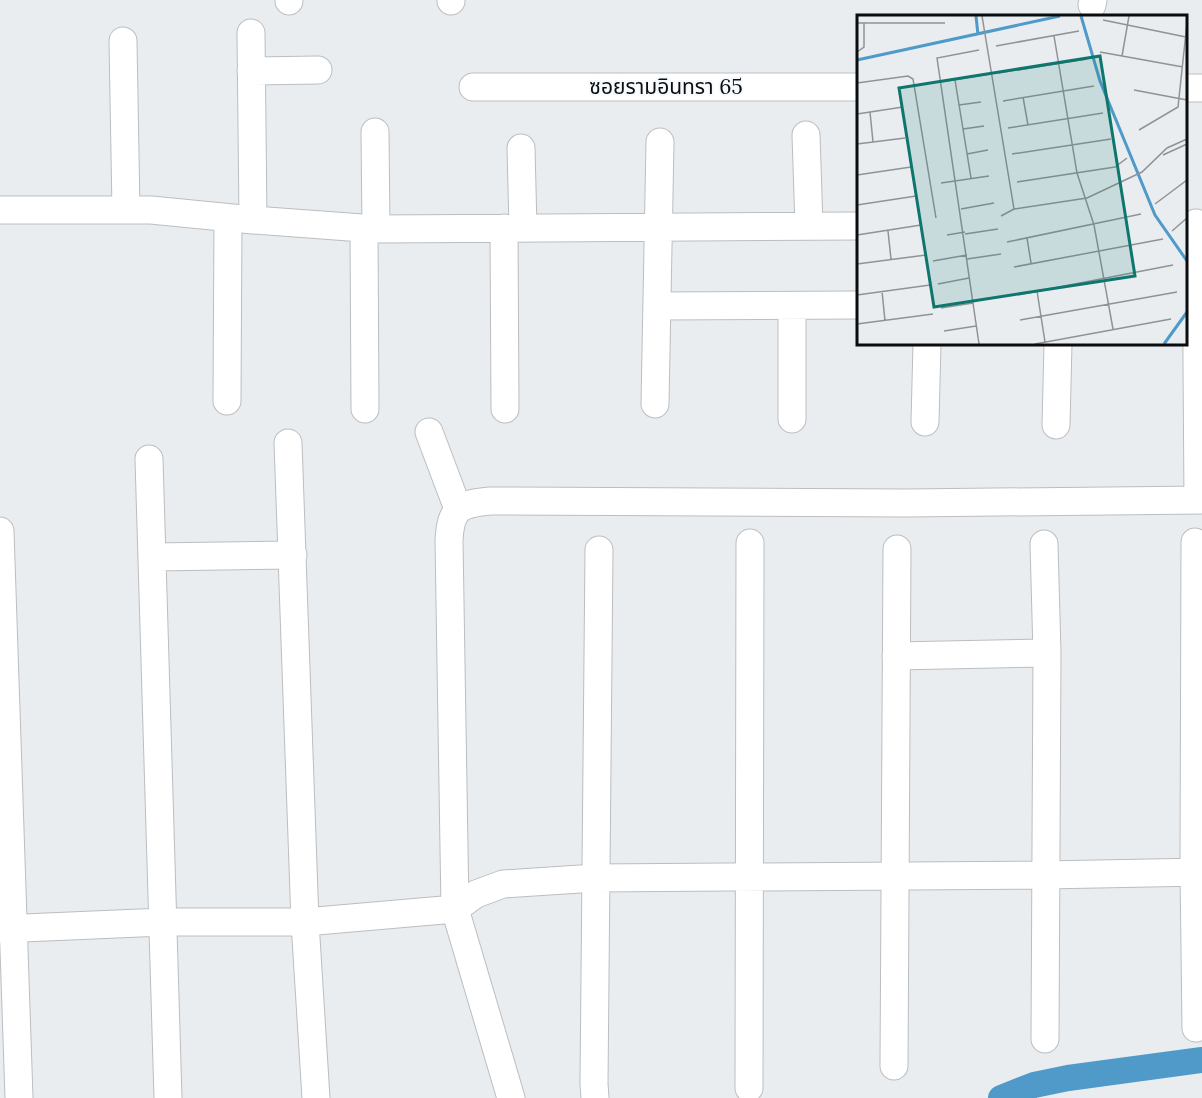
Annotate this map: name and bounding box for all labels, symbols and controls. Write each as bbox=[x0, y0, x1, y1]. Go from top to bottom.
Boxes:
inset map bbox=[857, 15, 1187, 345]
street label: ซอยรามอินทรา 65 bbox=[589, 73, 743, 100]

